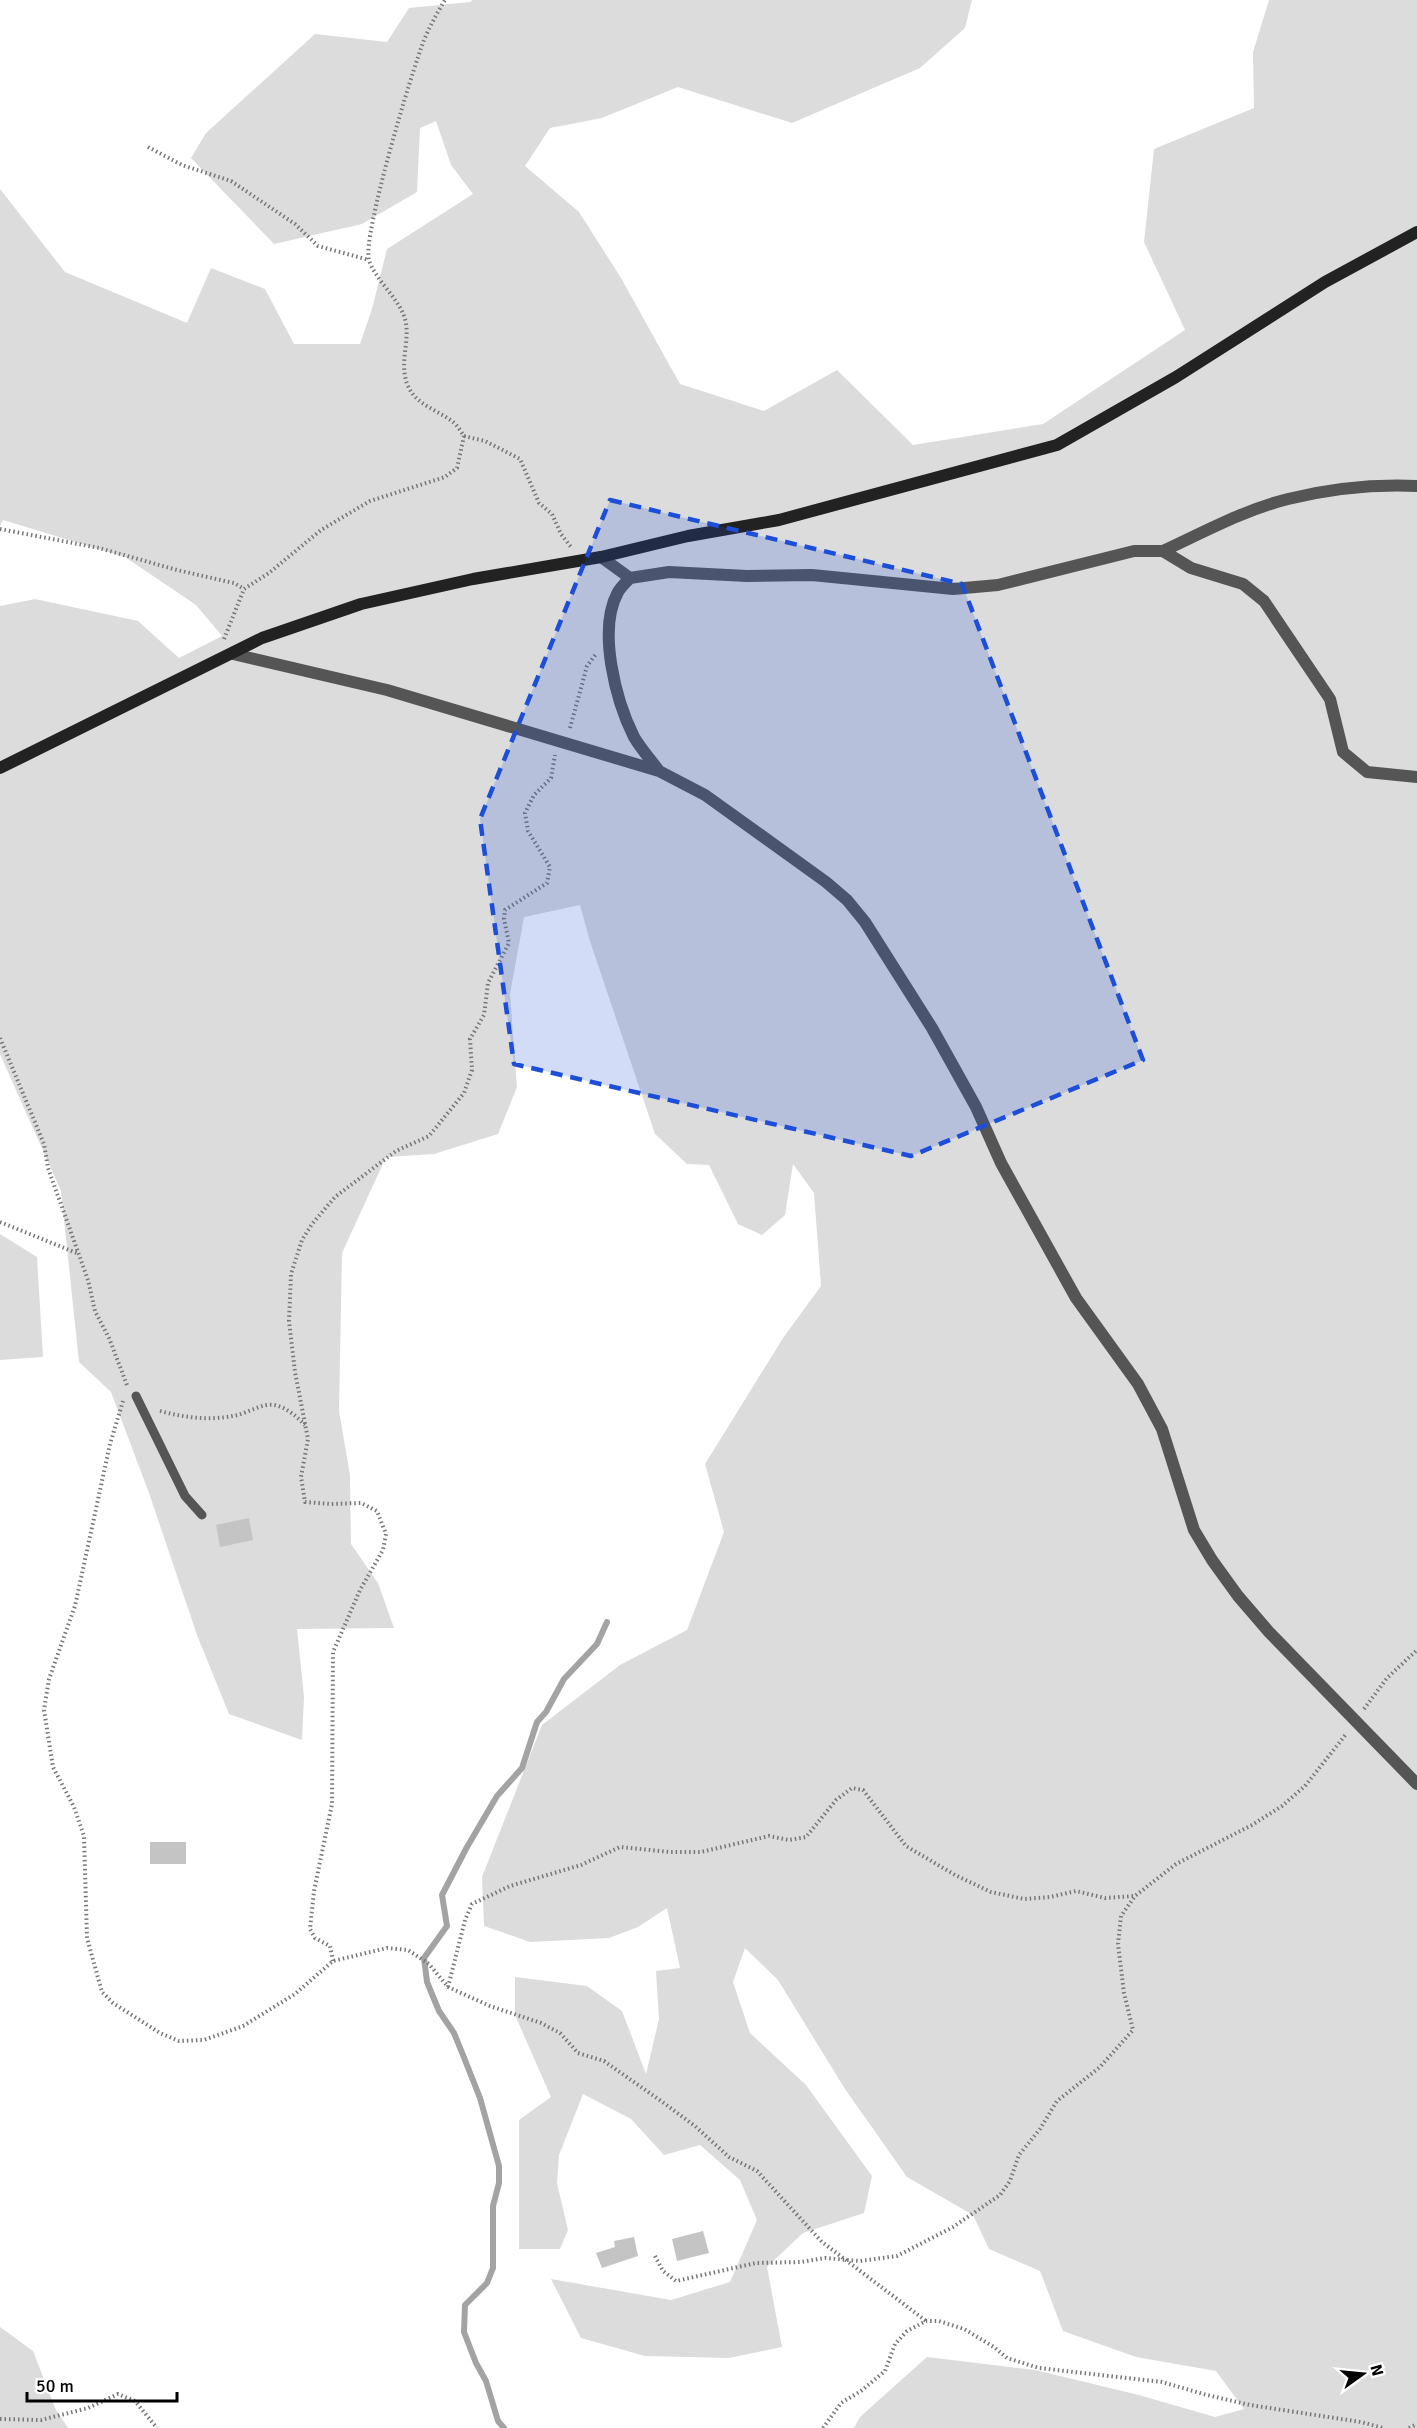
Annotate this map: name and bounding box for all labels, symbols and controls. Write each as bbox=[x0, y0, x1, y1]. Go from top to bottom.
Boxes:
north arrow bbox=[1333, 2344, 1393, 2404]
text: N bbox=[1365, 2362, 1388, 2378]
scale bar bbox=[27, 2365, 177, 2403]
text: 50 m bbox=[36, 2375, 74, 2397]

